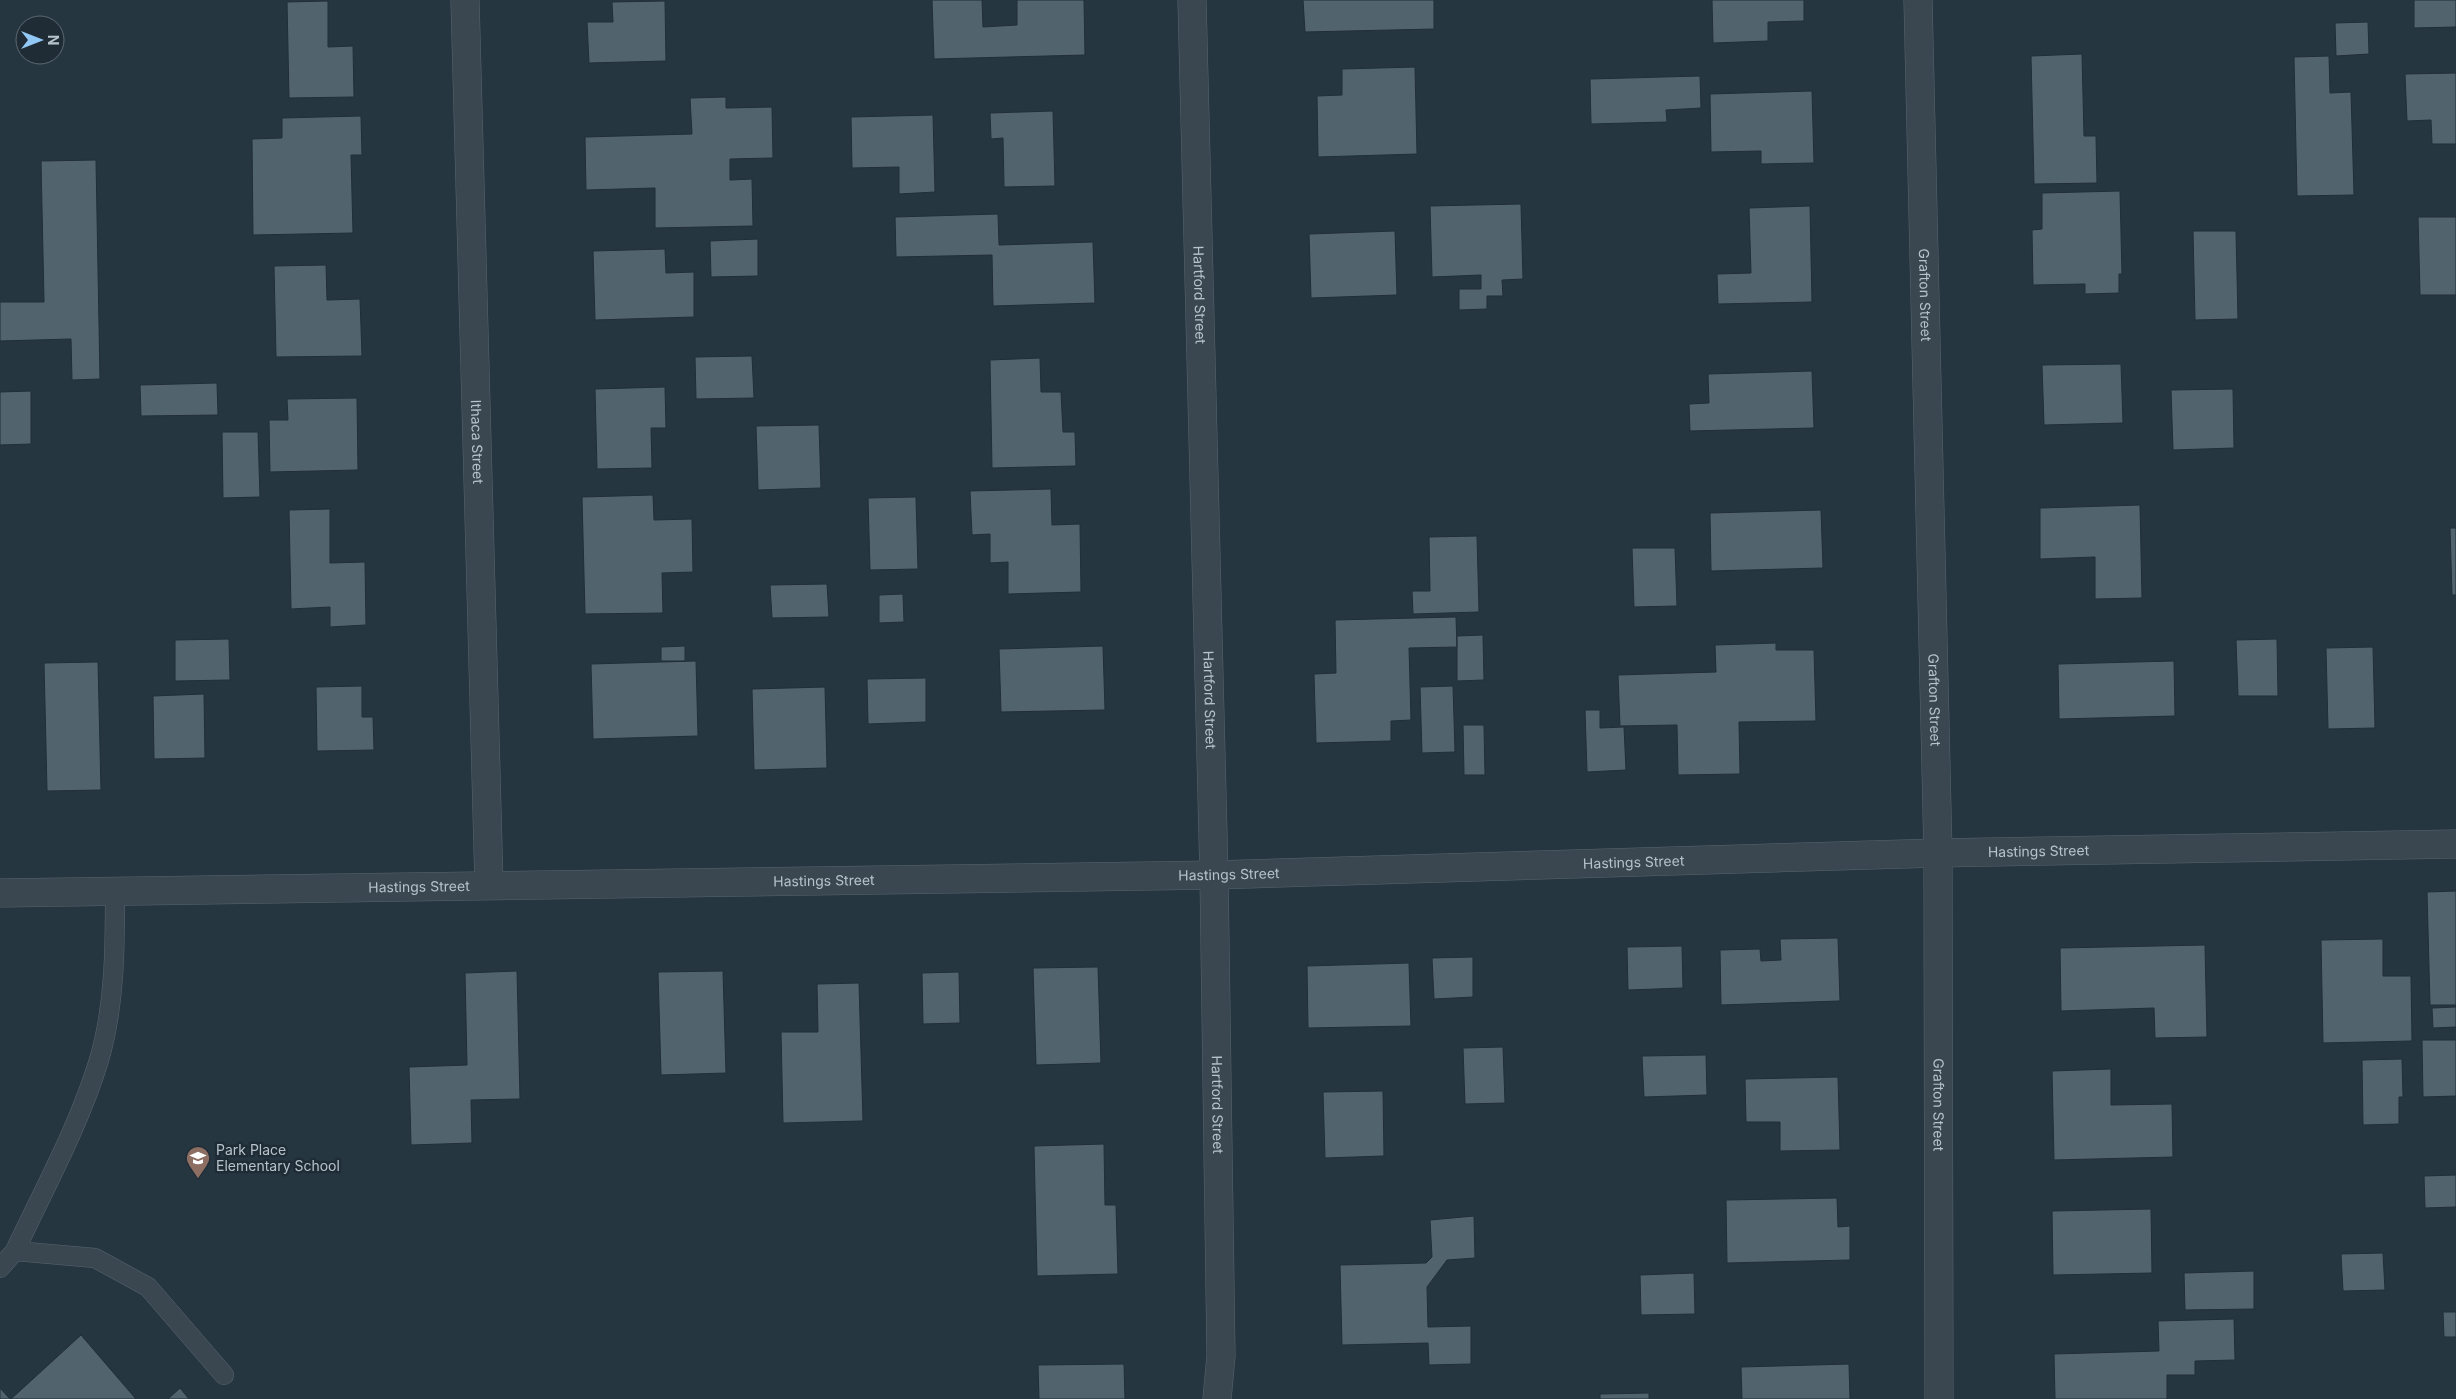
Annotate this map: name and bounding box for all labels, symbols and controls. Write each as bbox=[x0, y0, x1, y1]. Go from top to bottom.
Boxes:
north arrow bbox=[15, 15, 65, 65]
text: N bbox=[45, 35, 62, 45]
street label: Hartford Street bbox=[1190, 246, 1210, 345]
street label: Grafton Street bbox=[1916, 248, 1935, 342]
street label: Ithaca Street bbox=[468, 399, 487, 485]
street label: Hartford Street bbox=[1200, 650, 1220, 750]
street label: Grafton Street bbox=[1925, 653, 1945, 747]
street label: Hastings Street bbox=[1988, 841, 2090, 860]
street label: Hastings Street bbox=[1583, 852, 1685, 872]
street label: Hastings Street bbox=[1178, 864, 1280, 884]
street label: Hastings Street bbox=[773, 871, 875, 890]
street label: Hastings Street bbox=[368, 877, 470, 896]
street label: Hartford Street bbox=[1209, 1055, 1227, 1154]
street label: Grafton Street bbox=[1930, 1058, 1948, 1152]
place label: Park Place Elementary School bbox=[216, 1141, 340, 1174]
school or university icon: Park Place Elementary School bbox=[185, 1145, 211, 1179]

